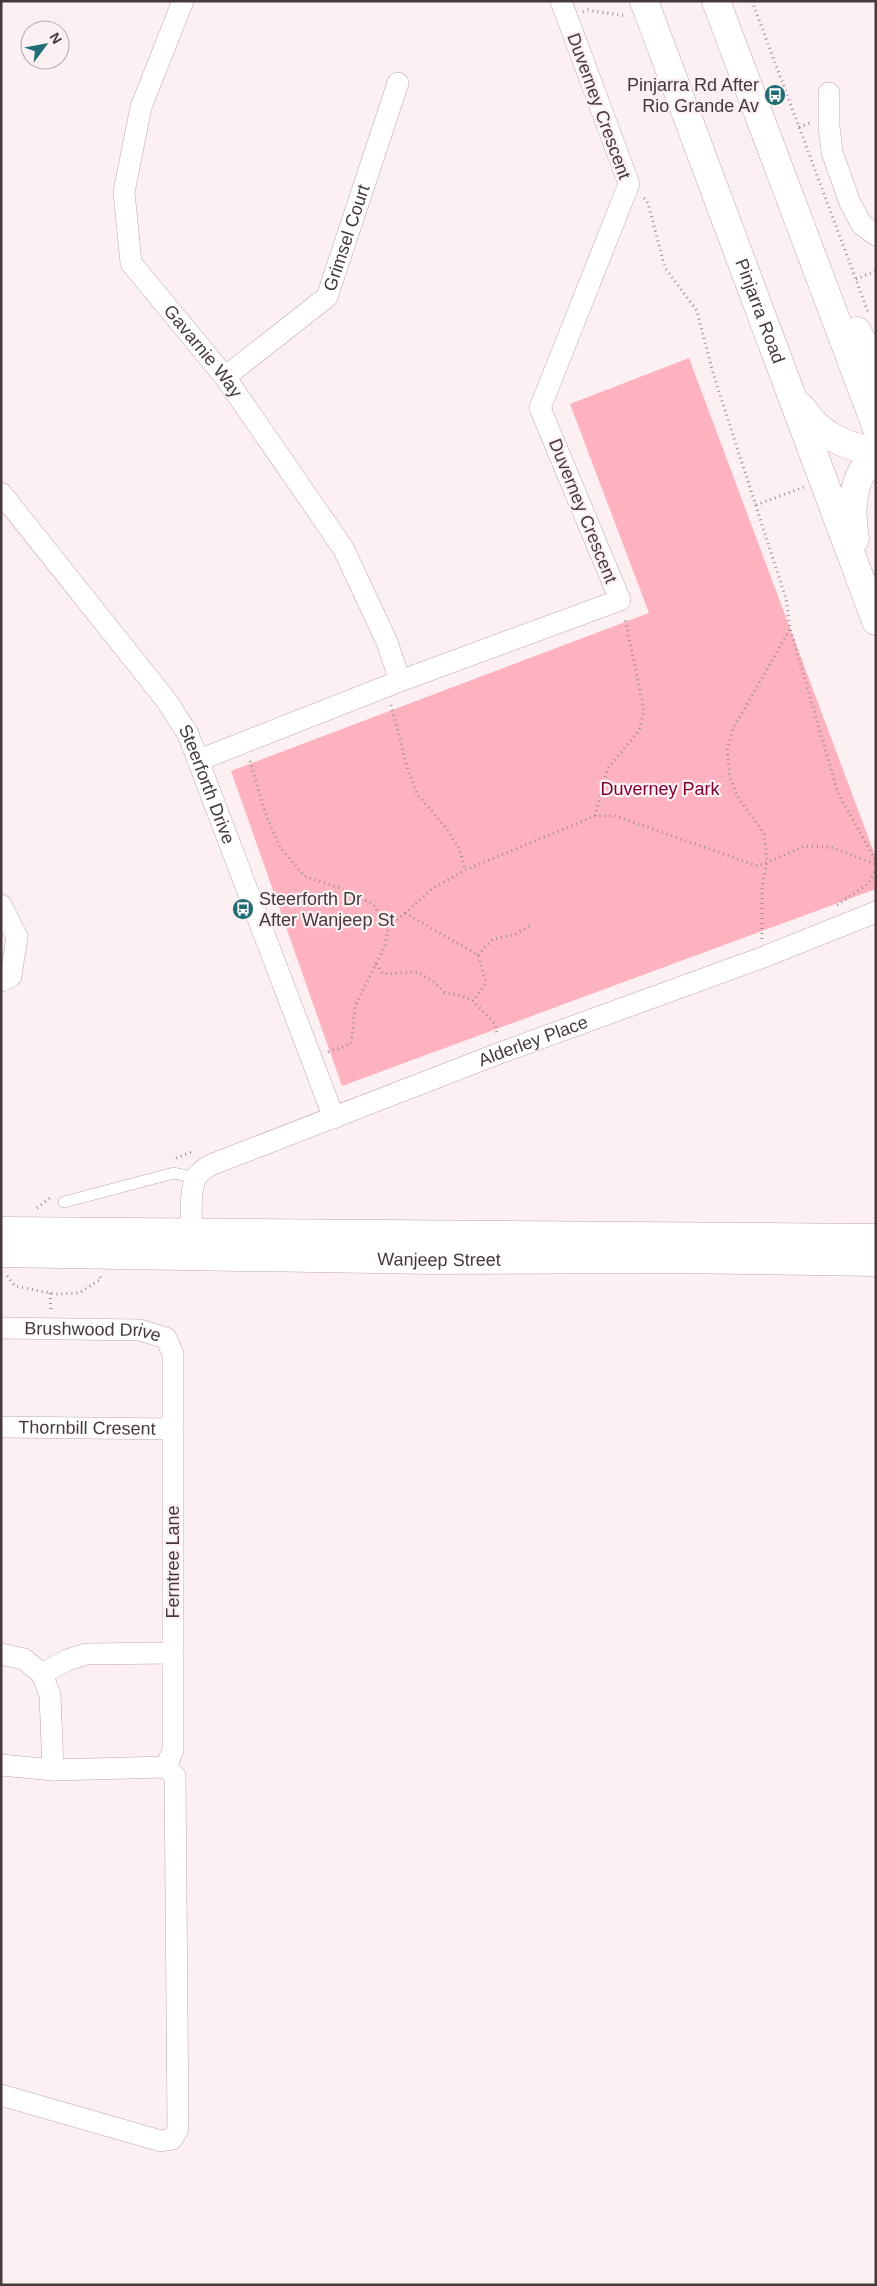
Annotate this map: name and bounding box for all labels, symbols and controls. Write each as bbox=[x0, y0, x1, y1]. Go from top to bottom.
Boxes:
north arrow bbox=[20, 20, 70, 70]
text: N bbox=[47, 30, 65, 47]
street label: Duverney Crescent bbox=[563, 30, 635, 182]
place label: Pinjarra Rd After Rio Grande Av bbox=[627, 75, 759, 116]
bus stop icon: Pinjarra Rd After Rio Grande Av bbox=[763, 83, 787, 107]
street label: Grimsel Court bbox=[320, 182, 374, 294]
street label: Pinjarra Road bbox=[731, 256, 789, 366]
street label: Gavarnie Way bbox=[160, 301, 246, 402]
street label: Duverney Crescent bbox=[545, 436, 621, 586]
street label: Steerforth Drive bbox=[175, 721, 239, 847]
park label: Duverney Park bbox=[600, 779, 721, 799]
place label: Steerforth Dr After Wanjeep St bbox=[259, 889, 394, 930]
bus stop icon: Steerforth Dr After Wanjeep St bbox=[231, 897, 255, 921]
street label: Alderley Place bbox=[476, 1012, 591, 1070]
street label: Wanjeep Street bbox=[377, 1249, 501, 1270]
street label: Brushwood Drive bbox=[24, 1318, 164, 1346]
street label: Thornbill Cresent bbox=[18, 1417, 156, 1439]
street label: Ferntree Lane bbox=[163, 1505, 183, 1619]

